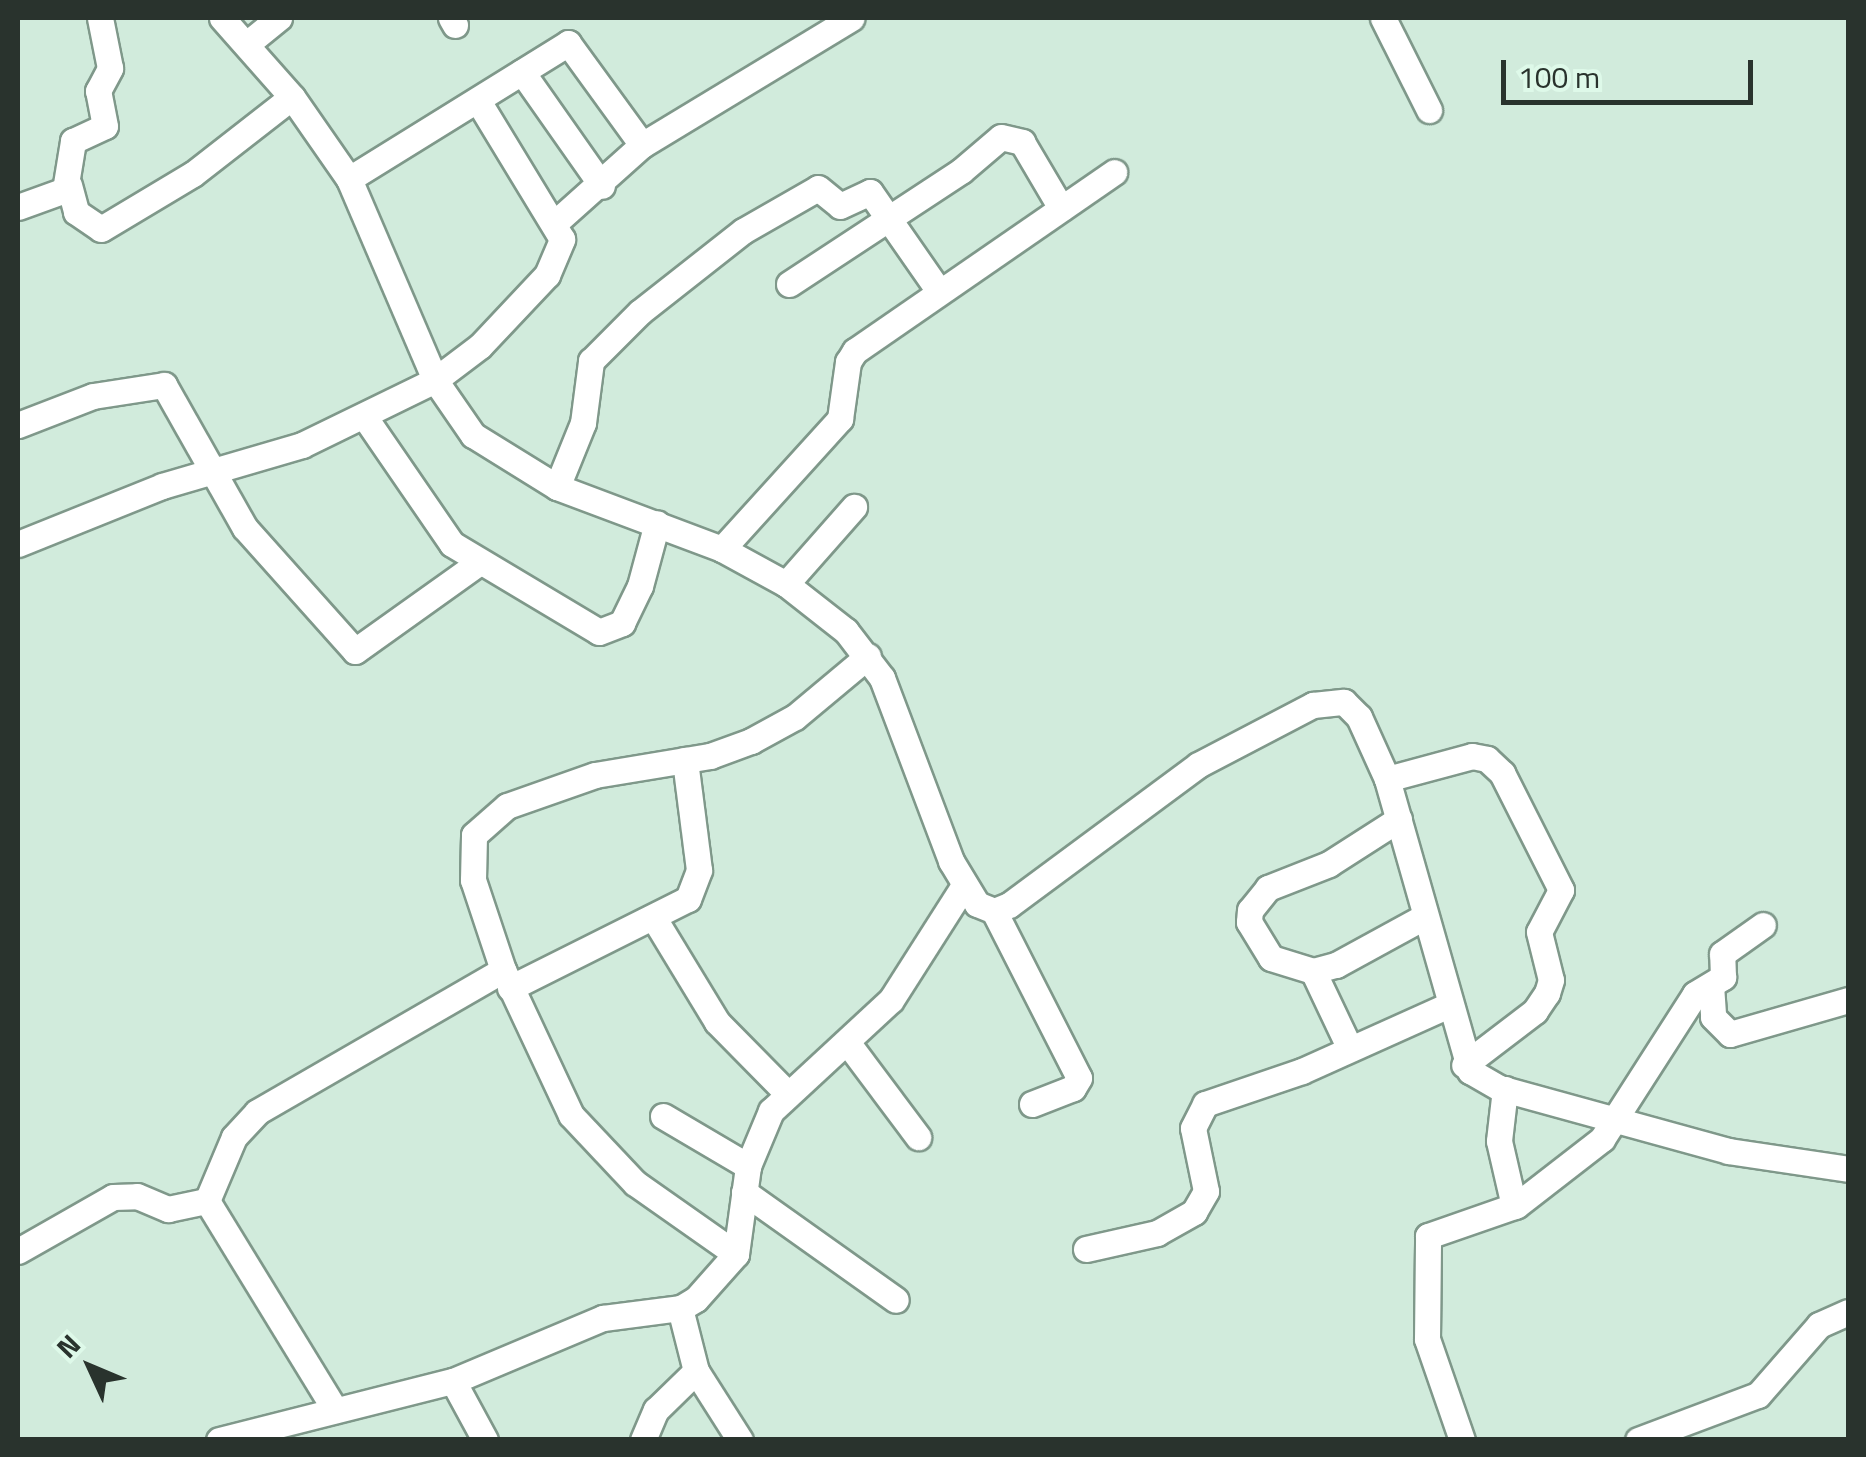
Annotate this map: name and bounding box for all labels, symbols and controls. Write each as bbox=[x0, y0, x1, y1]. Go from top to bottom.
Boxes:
scale bar bbox=[1506, 40, 1758, 102]
text: 100 m bbox=[1518, 54, 1600, 100]
north arrow bbox=[40, 1317, 140, 1417]
text: N bbox=[46, 1324, 90, 1368]

